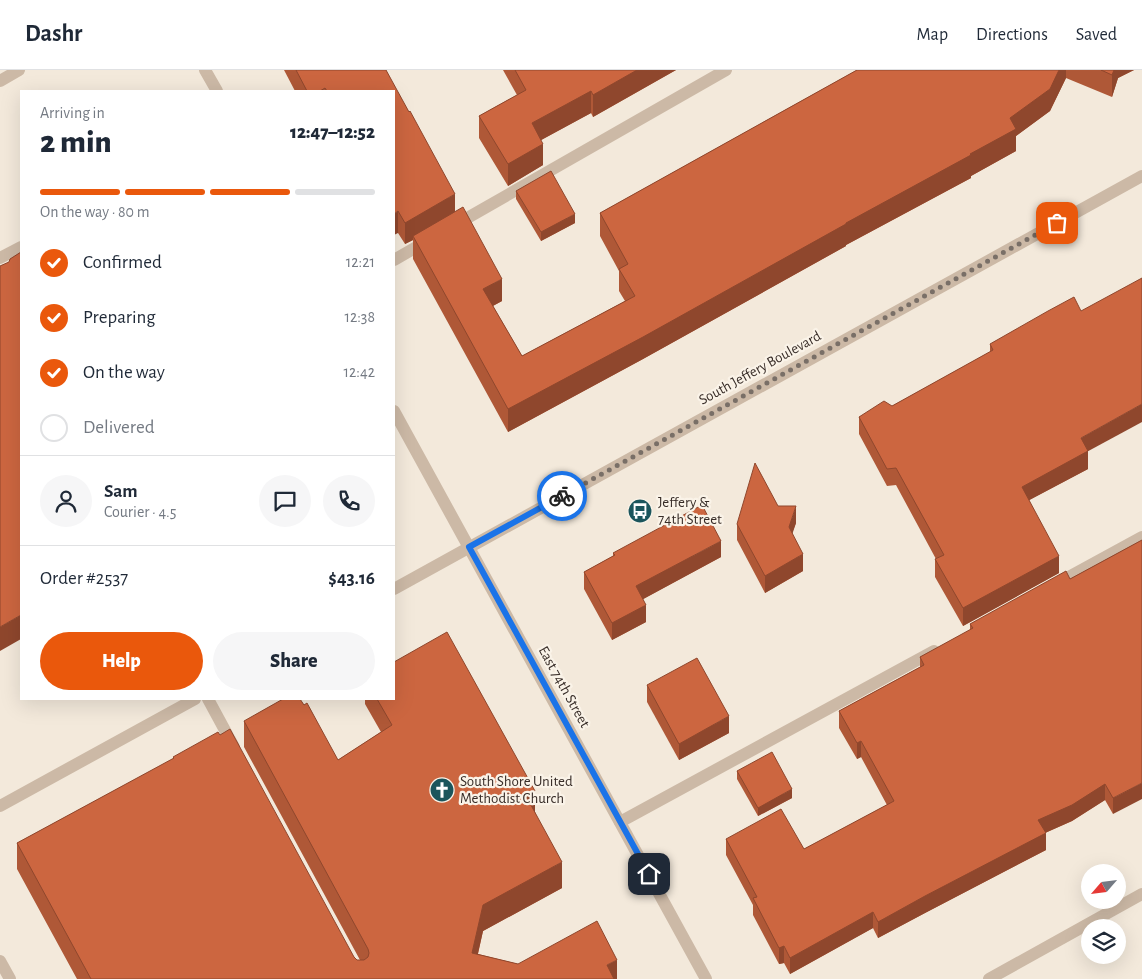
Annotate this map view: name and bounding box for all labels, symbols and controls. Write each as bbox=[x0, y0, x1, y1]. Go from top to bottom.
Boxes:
text: Dashr bbox=[25, 22, 82, 46]
text: Map bbox=[917, 26, 948, 44]
text: Directions bbox=[976, 26, 1048, 44]
text: Saved bbox=[1076, 26, 1117, 44]
text: Arriving in bbox=[40, 105, 105, 121]
text: 12:47–12:52 bbox=[290, 123, 375, 142]
text: 2 min bbox=[40, 126, 112, 158]
pin bbox=[1036, 202, 1078, 244]
text: On the way · 80 m bbox=[40, 204, 149, 220]
icon: bag bbox=[1043, 209, 1071, 237]
icon: check bbox=[40, 249, 68, 277]
text: Confirmed bbox=[83, 253, 162, 272]
text: 12:21 bbox=[346, 254, 375, 270]
icon: check bbox=[40, 304, 68, 332]
text: Preparing bbox=[83, 308, 156, 327]
text: 12:38 bbox=[344, 309, 375, 325]
street label: South Jeffery Boulevard bbox=[697, 328, 824, 408]
icon: check bbox=[40, 359, 68, 387]
text: On the way bbox=[83, 363, 165, 382]
text: 12:42 bbox=[344, 364, 375, 380]
text: Delivered bbox=[83, 418, 155, 437]
courier bbox=[537, 471, 587, 521]
button: person bbox=[40, 475, 92, 527]
button: chat bbox=[259, 475, 311, 527]
button: phone bbox=[323, 475, 375, 527]
text: Sam bbox=[104, 482, 138, 501]
icon: bike bbox=[548, 482, 576, 510]
place label: Jeffery & 74th Street bbox=[658, 495, 722, 527]
bus stop icon: Jeffery & 74th Street bbox=[627, 498, 653, 524]
text: Courier · 4.5 bbox=[104, 504, 176, 520]
text: Order #2537 bbox=[40, 569, 128, 588]
text: $43.16 bbox=[328, 569, 375, 588]
button: Help bbox=[40, 632, 203, 690]
button: Share bbox=[213, 632, 375, 690]
street label: East 74th Street bbox=[535, 644, 593, 730]
place label: South Shore United Methodist Church bbox=[460, 774, 573, 806]
church icon: South Shore United Methodist Church bbox=[429, 777, 455, 803]
pin bbox=[628, 853, 670, 895]
icon: home bbox=[635, 860, 663, 888]
north arrow bbox=[1081, 864, 1126, 909]
map controls bbox=[1081, 864, 1126, 964]
button: layers bbox=[1081, 919, 1126, 964]

